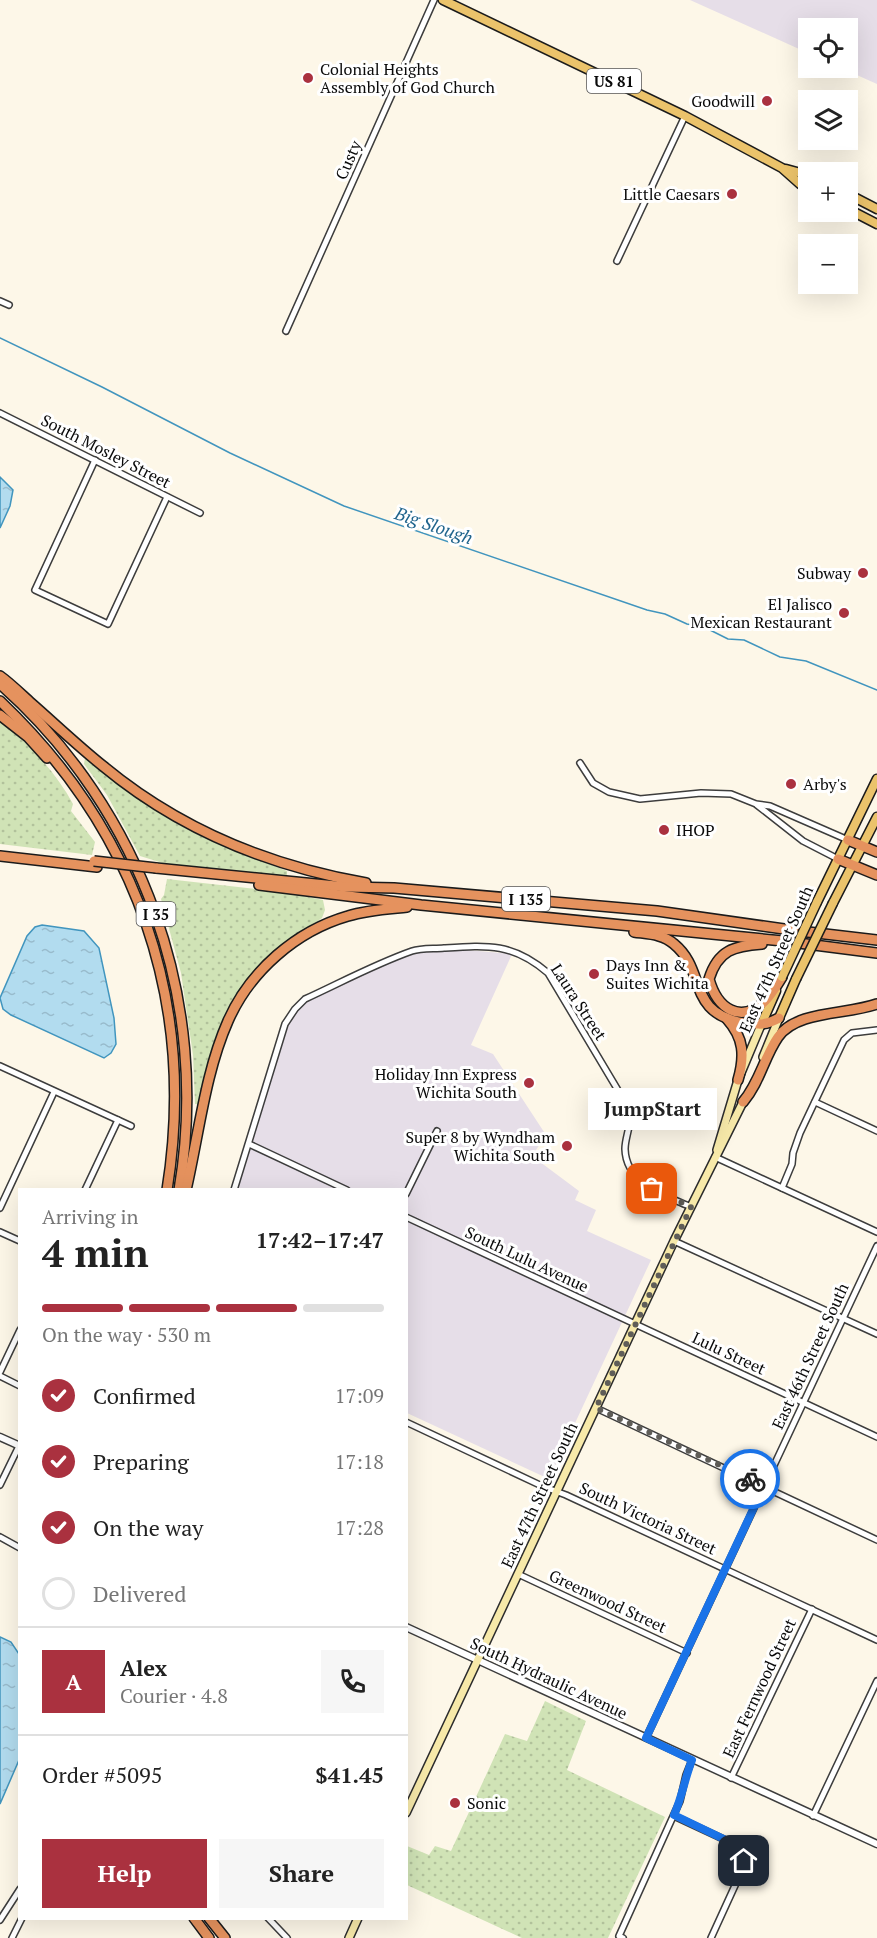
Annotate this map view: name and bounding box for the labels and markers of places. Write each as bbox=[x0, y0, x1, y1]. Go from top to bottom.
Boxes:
place label: Colonial Heights Assembly of God Church bbox=[320, 58, 495, 98]
marker: Colonial Heights Assembly of God Church bbox=[301, 71, 315, 85]
place label: Goodwill bbox=[691, 90, 755, 112]
marker: Goodwill bbox=[760, 94, 774, 108]
place label: Little Caesars bbox=[623, 183, 720, 205]
marker: Little Caesars bbox=[725, 187, 739, 201]
place label: Subway bbox=[797, 562, 852, 584]
marker: Subway bbox=[856, 566, 870, 580]
place label: El Jalisco Mexican Restaurant bbox=[691, 593, 832, 633]
marker: El Jalisco Mexican Restaurant bbox=[837, 606, 851, 620]
place label: Arby's bbox=[803, 773, 847, 795]
marker: Arby's bbox=[784, 777, 798, 791]
place label: IHOP bbox=[676, 819, 715, 841]
marker: IHOP bbox=[657, 823, 671, 837]
place label: Days Inn & Suites Wichita bbox=[606, 954, 709, 994]
marker: Days Inn & Suites Wichita bbox=[587, 967, 601, 981]
place label: Holiday Inn Express Wichita South bbox=[375, 1063, 518, 1103]
marker: Holiday Inn Express Wichita South bbox=[522, 1076, 536, 1090]
callout: JumpStart bbox=[588, 1087, 716, 1129]
place label: Super 8 by Wyndham Wichita South bbox=[405, 1126, 556, 1166]
marker: Super 8 by Wyndham Wichita South bbox=[560, 1139, 574, 1153]
pin bbox=[626, 1163, 677, 1214]
place label: Sonic bbox=[467, 1792, 506, 1814]
marker: Sonic bbox=[448, 1796, 462, 1810]
pin bbox=[718, 1835, 769, 1886]

